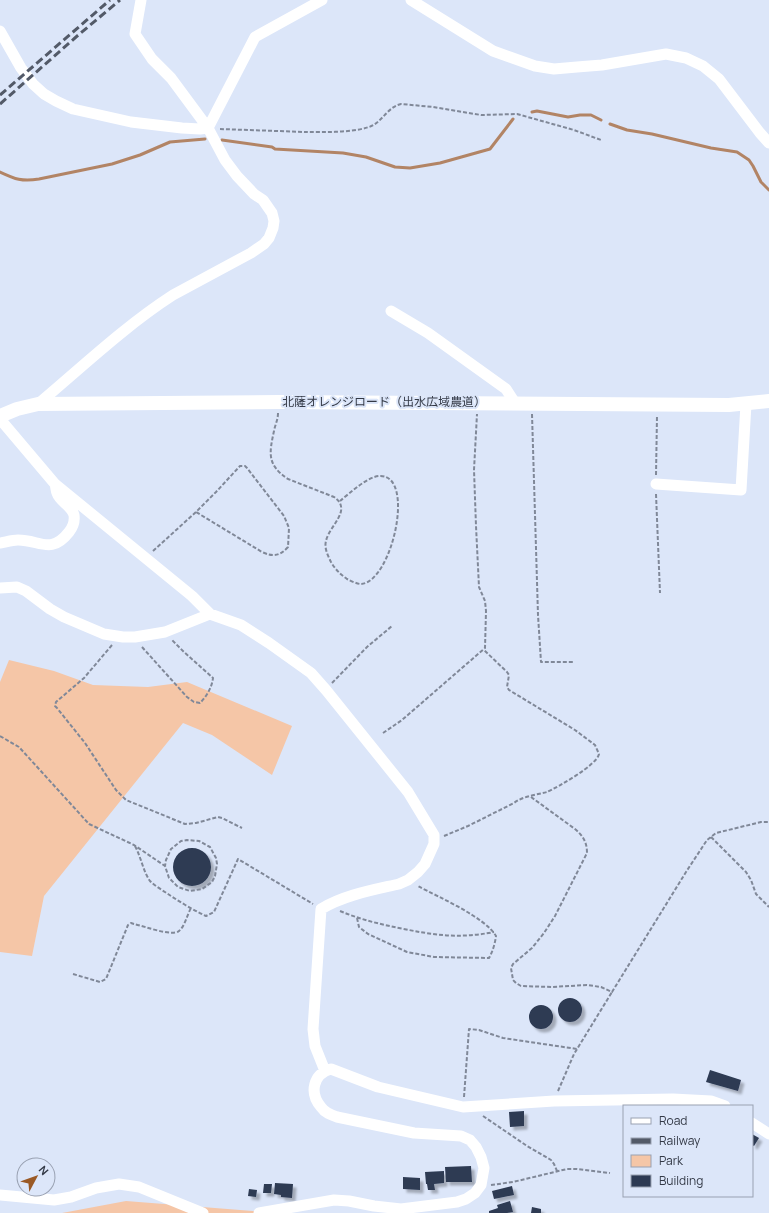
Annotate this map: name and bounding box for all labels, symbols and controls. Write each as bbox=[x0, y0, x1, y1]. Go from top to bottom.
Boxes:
street label: 北薩オレンジロード（出水広域農道） bbox=[282, 393, 486, 410]
legend bbox=[623, 1105, 753, 1197]
text: Road bbox=[659, 1112, 687, 1129]
text: Railway bbox=[659, 1132, 701, 1149]
text: Park bbox=[659, 1152, 684, 1169]
north arrow bbox=[16, 1157, 56, 1197]
text: N bbox=[36, 1162, 52, 1178]
text: Building bbox=[659, 1172, 703, 1189]

